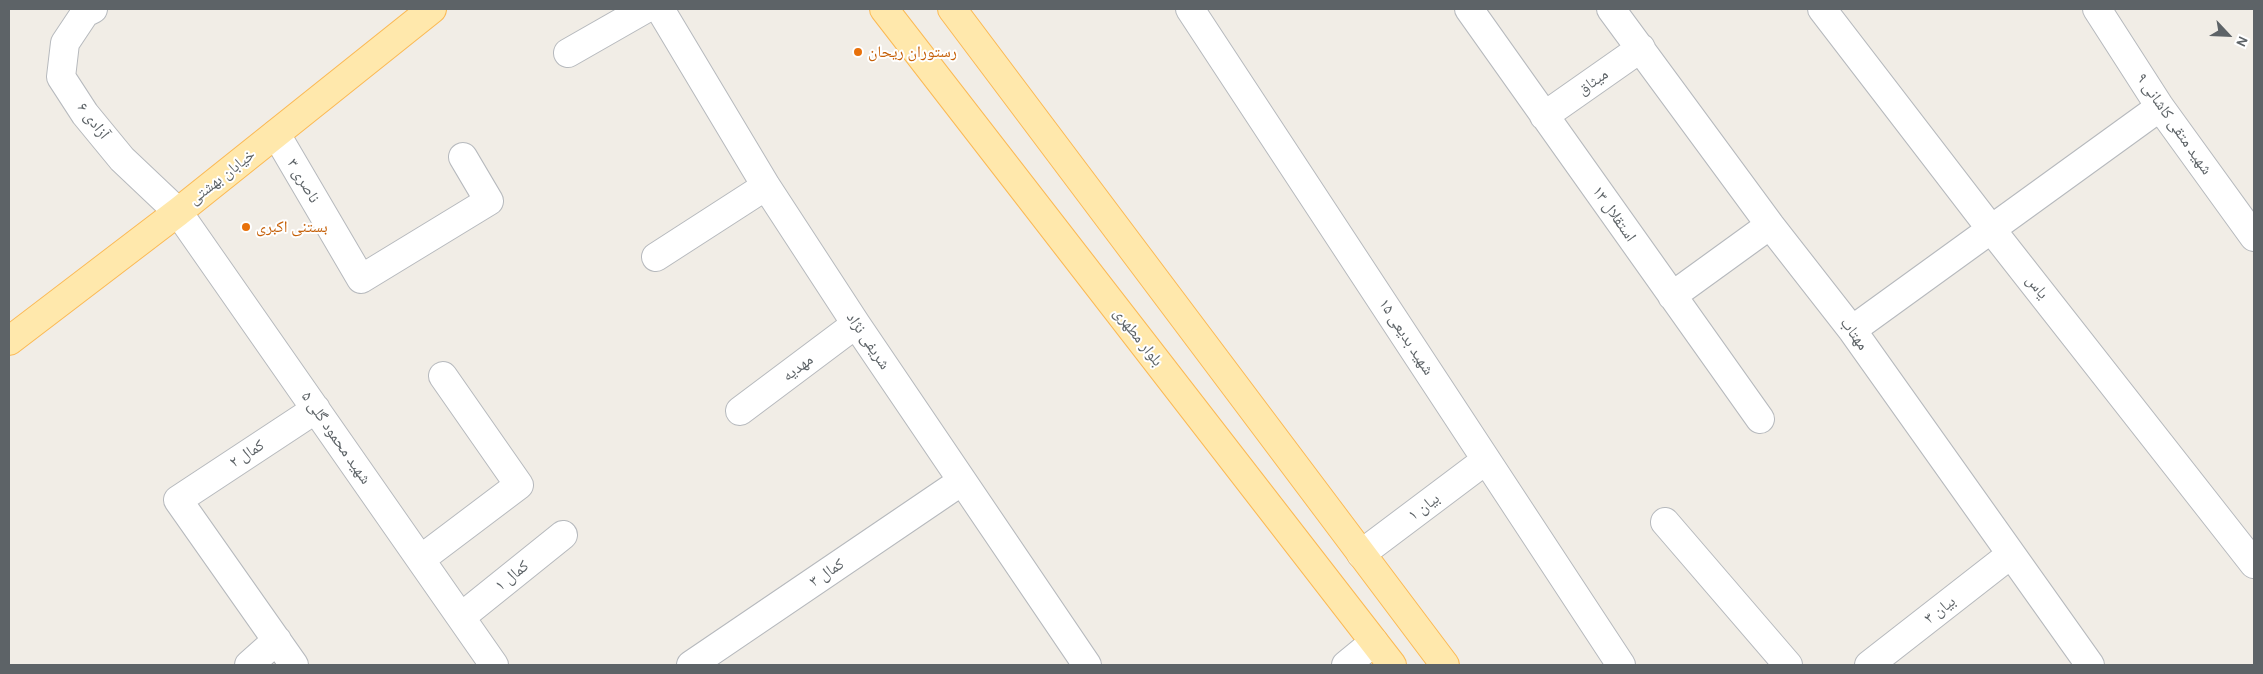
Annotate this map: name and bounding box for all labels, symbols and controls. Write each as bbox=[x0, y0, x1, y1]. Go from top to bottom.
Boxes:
north arrow bbox=[2203, 10, 2253, 60]
text: N bbox=[2232, 33, 2252, 50]
place label: رستوران ریحان bbox=[868, 42, 957, 62]
marker: رستوران ریحان bbox=[852, 46, 864, 58]
street label: میثاق bbox=[1574, 65, 1612, 99]
street label: شهید متقی کاشانی ۹ bbox=[2132, 70, 2216, 178]
street label: آزادی ۶ bbox=[73, 99, 113, 143]
street label: خیابان بهشتی bbox=[185, 145, 259, 209]
street label: ناصری ۳ bbox=[282, 155, 324, 207]
street label: استقلال ۱۳ bbox=[1588, 182, 1640, 246]
place label: بستنی اکبری bbox=[256, 217, 328, 237]
marker: بستنی اکبری bbox=[240, 221, 252, 233]
street label: یاس bbox=[2022, 271, 2052, 303]
street label: شهید بدیعی ۱۵ bbox=[1374, 295, 1438, 379]
street label: بلوار مطهری bbox=[1109, 304, 1167, 370]
street label: شریفی نژاد bbox=[842, 309, 894, 373]
street label: مهتاب bbox=[1836, 314, 1872, 354]
street label: مهدیه bbox=[779, 350, 817, 386]
street label: شهید محمود گلی ۵ bbox=[297, 388, 375, 488]
street label: کمال ۲ bbox=[226, 436, 268, 472]
street label: بیان ۱ bbox=[1404, 489, 1444, 525]
street label: کمال ۳ bbox=[806, 554, 848, 592]
street label: کمال ۱ bbox=[491, 557, 533, 595]
street label: بیان ۳ bbox=[1920, 592, 1960, 628]

